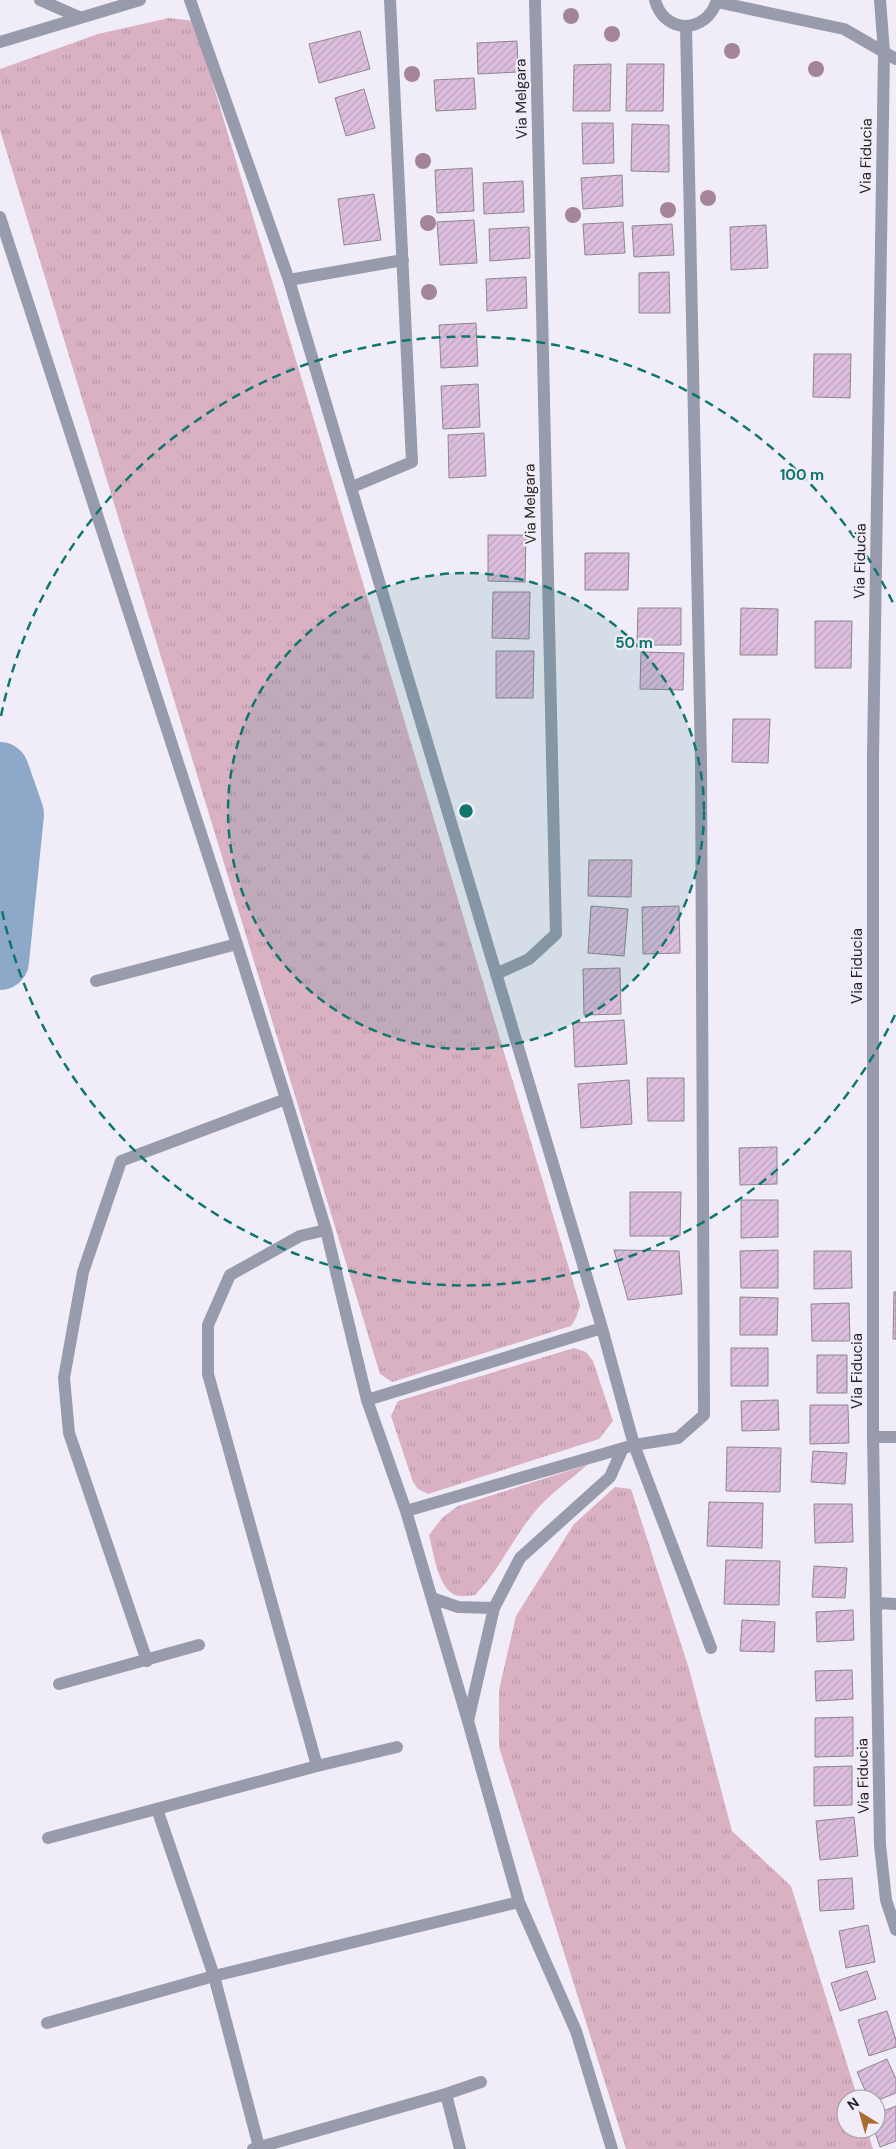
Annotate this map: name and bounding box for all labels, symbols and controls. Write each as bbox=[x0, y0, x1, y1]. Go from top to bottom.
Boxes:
street label: Via Melgara bbox=[510, 59, 532, 139]
street label: Via Fiducia bbox=[855, 118, 877, 194]
street label: Via Melgara bbox=[519, 464, 541, 544]
text: 100 m bbox=[780, 465, 824, 485]
street label: Via Fiducia bbox=[849, 523, 871, 599]
text: 50 m bbox=[615, 633, 653, 653]
centre of rings bbox=[457, 802, 475, 820]
street label: Via Fiducia bbox=[847, 928, 867, 1004]
street label: Via Fiducia bbox=[847, 1333, 867, 1409]
street label: Via Fiducia bbox=[852, 1738, 874, 1814]
north arrow bbox=[836, 2089, 886, 2139]
text: N bbox=[844, 2093, 863, 2114]

